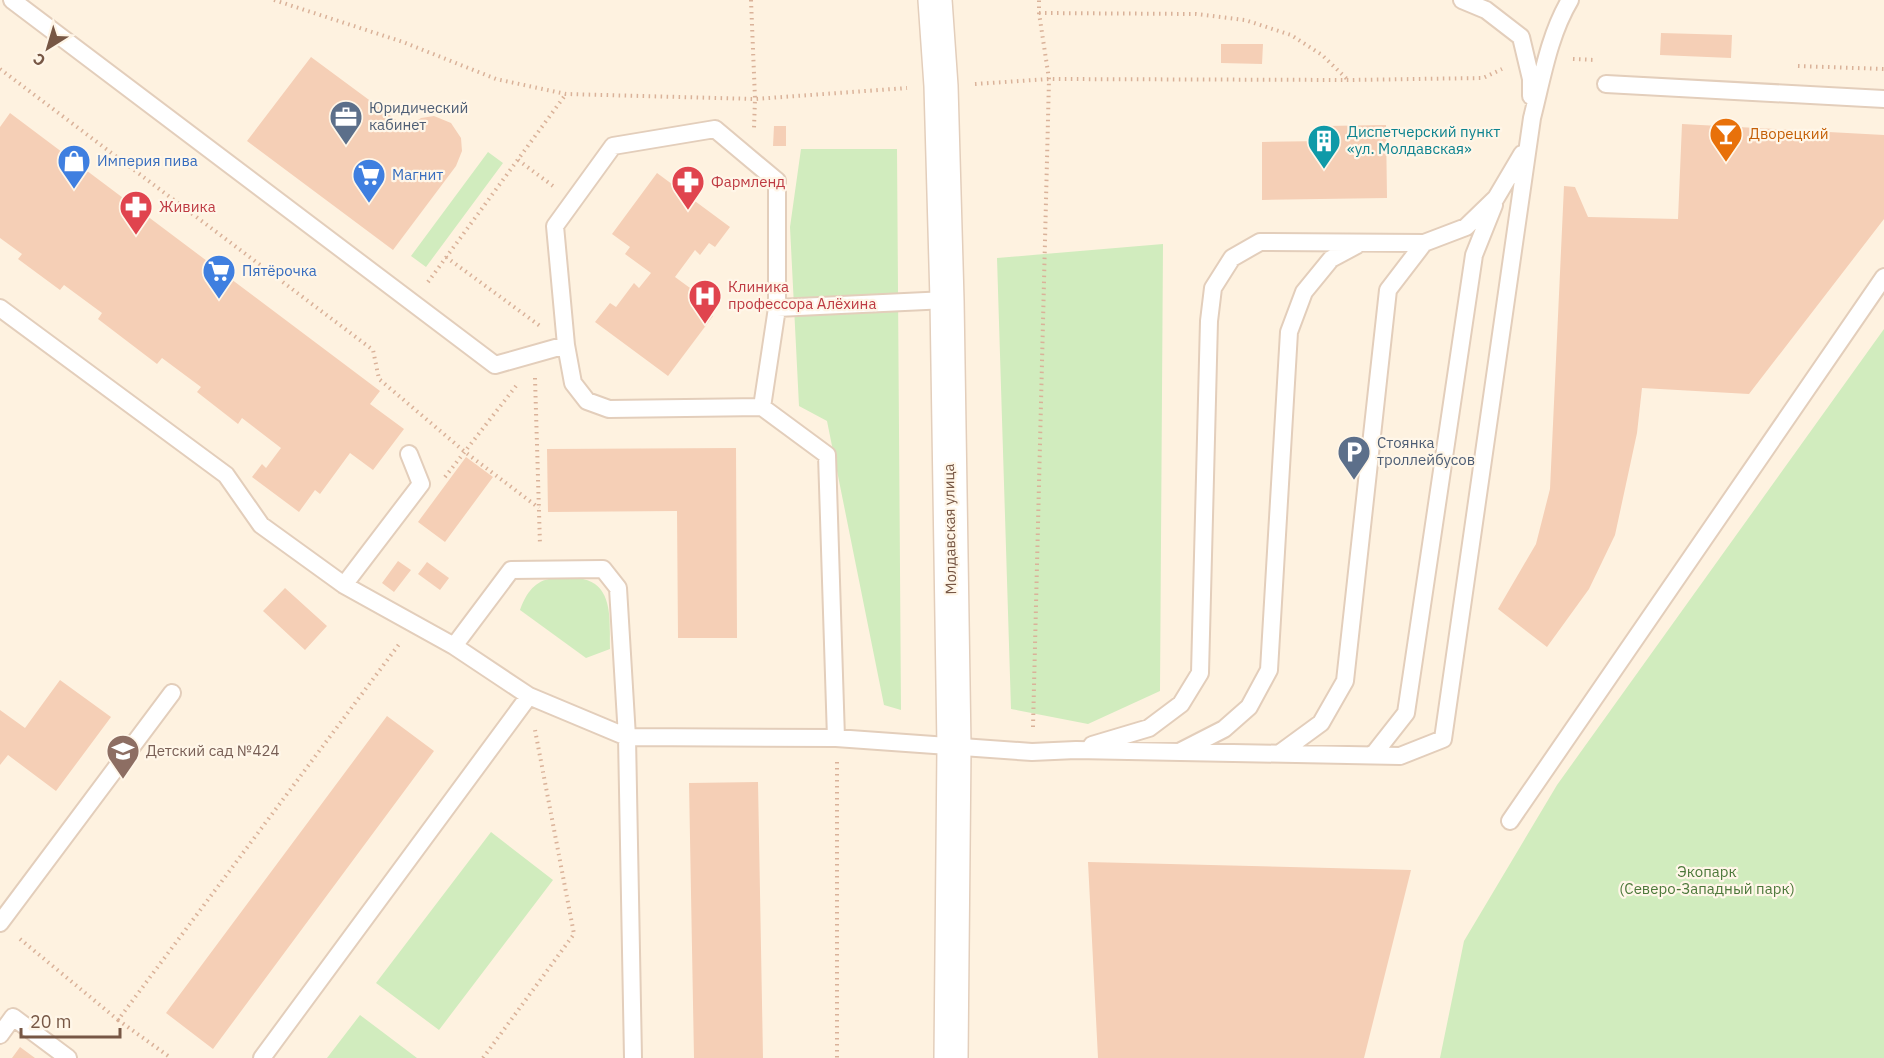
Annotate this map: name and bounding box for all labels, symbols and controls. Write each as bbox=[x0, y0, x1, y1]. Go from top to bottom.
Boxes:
north arrow bbox=[18, 18, 78, 78]
text: С bbox=[29, 49, 49, 71]
place label: Юридический кабинет bbox=[369, 98, 468, 134]
office icon: Юридический кабинет bbox=[328, 99, 364, 146]
bar icon: Дворецкий bbox=[1708, 116, 1744, 163]
place label: Диспетчерский пункт «ул. Молдавская» bbox=[1347, 122, 1500, 158]
building icon: Диспетчерский пункт «ул. Молдавская» bbox=[1306, 123, 1342, 170]
place label: Дворецкий bbox=[1749, 124, 1829, 143]
shop icon: Империя пива bbox=[56, 143, 92, 190]
place label: Империя пива bbox=[97, 151, 198, 170]
supermarket icon: Магнит bbox=[351, 157, 387, 204]
pharmacy icon: Фармленд bbox=[670, 164, 706, 211]
place label: Магнит bbox=[392, 165, 443, 184]
place label: Фармленд bbox=[711, 172, 785, 191]
pharmacy icon: Живика bbox=[118, 189, 154, 236]
place label: Живика bbox=[159, 197, 216, 216]
supermarket icon: Пятёрочка bbox=[201, 253, 237, 300]
place label: Пятёрочка bbox=[242, 261, 317, 280]
place label: Клиника профессора Алёхина bbox=[728, 277, 876, 313]
hospital icon: Клиника профессора Алёхина bbox=[687, 278, 723, 325]
place label: Стоянка троллейбусов bbox=[1377, 433, 1475, 469]
parking icon: Стоянка троллейбусов bbox=[1336, 434, 1372, 481]
street label: Молдавская улица bbox=[939, 463, 960, 595]
school or university icon: Детский сад №424 bbox=[105, 733, 141, 780]
place label: Детский сад №424 bbox=[146, 741, 280, 760]
park label: Экопарк (Северо-Западный парк) bbox=[1619, 862, 1795, 898]
scale bar bbox=[21, 1001, 120, 1039]
text: 20 m bbox=[30, 1010, 72, 1033]

